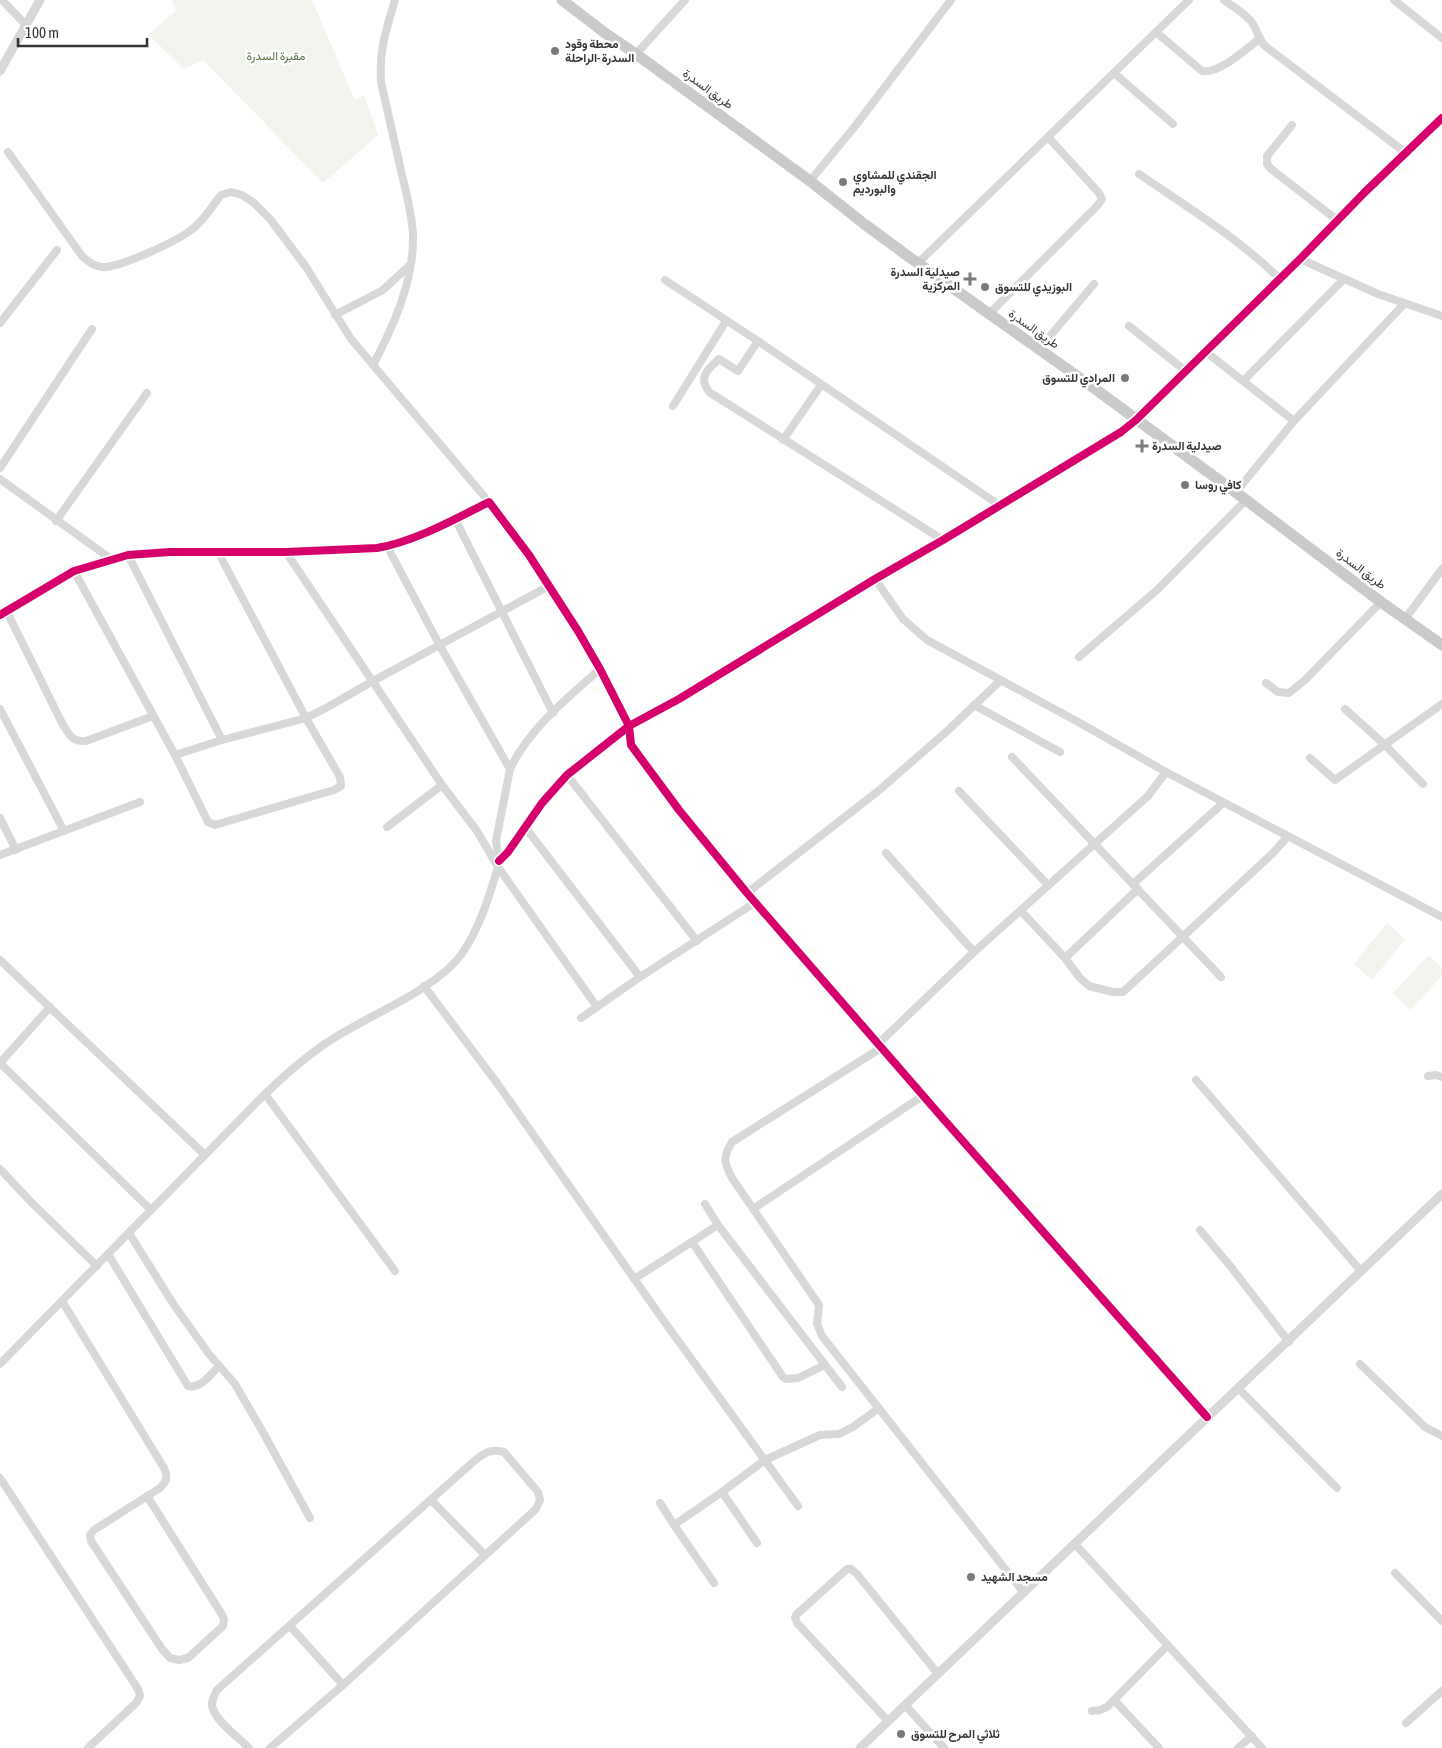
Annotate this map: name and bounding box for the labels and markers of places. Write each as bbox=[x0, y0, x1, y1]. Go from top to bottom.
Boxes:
place label: محطة وقود السدرة -الراحلة bbox=[565, 37, 634, 66]
marker: محطة وقود السدرة -الراحلة bbox=[549, 45, 561, 57]
place label: الجقندي للمشاوي والبورديم bbox=[853, 168, 937, 197]
marker: الجقندي للمشاوي والبورديم bbox=[837, 176, 849, 188]
place label: صيدلية السدرة المركزية bbox=[890, 265, 960, 294]
marker: صيدلية السدرة المركزية bbox=[964, 273, 976, 285]
place label: البوزيدي للتسوق bbox=[995, 280, 1072, 297]
marker: البوزيدي للتسوق bbox=[979, 281, 991, 293]
place label: المرادي للتسوق bbox=[1042, 371, 1115, 388]
marker: المرادي للتسوق bbox=[1119, 372, 1131, 384]
place label: صيدلية السدرة bbox=[1152, 439, 1222, 454]
marker: صيدلية السدرة bbox=[1136, 440, 1148, 452]
place label: كافي روسا bbox=[1195, 478, 1242, 495]
marker: كافي روسا bbox=[1179, 479, 1191, 491]
place label: مسجد الشهيد bbox=[981, 1570, 1048, 1585]
marker: مسجد الشهيد bbox=[965, 1571, 977, 1583]
place label: ثلاثي المرح للتسوق bbox=[911, 1727, 1000, 1744]
marker: ثلاثي المرح للتسوق bbox=[895, 1728, 907, 1740]

